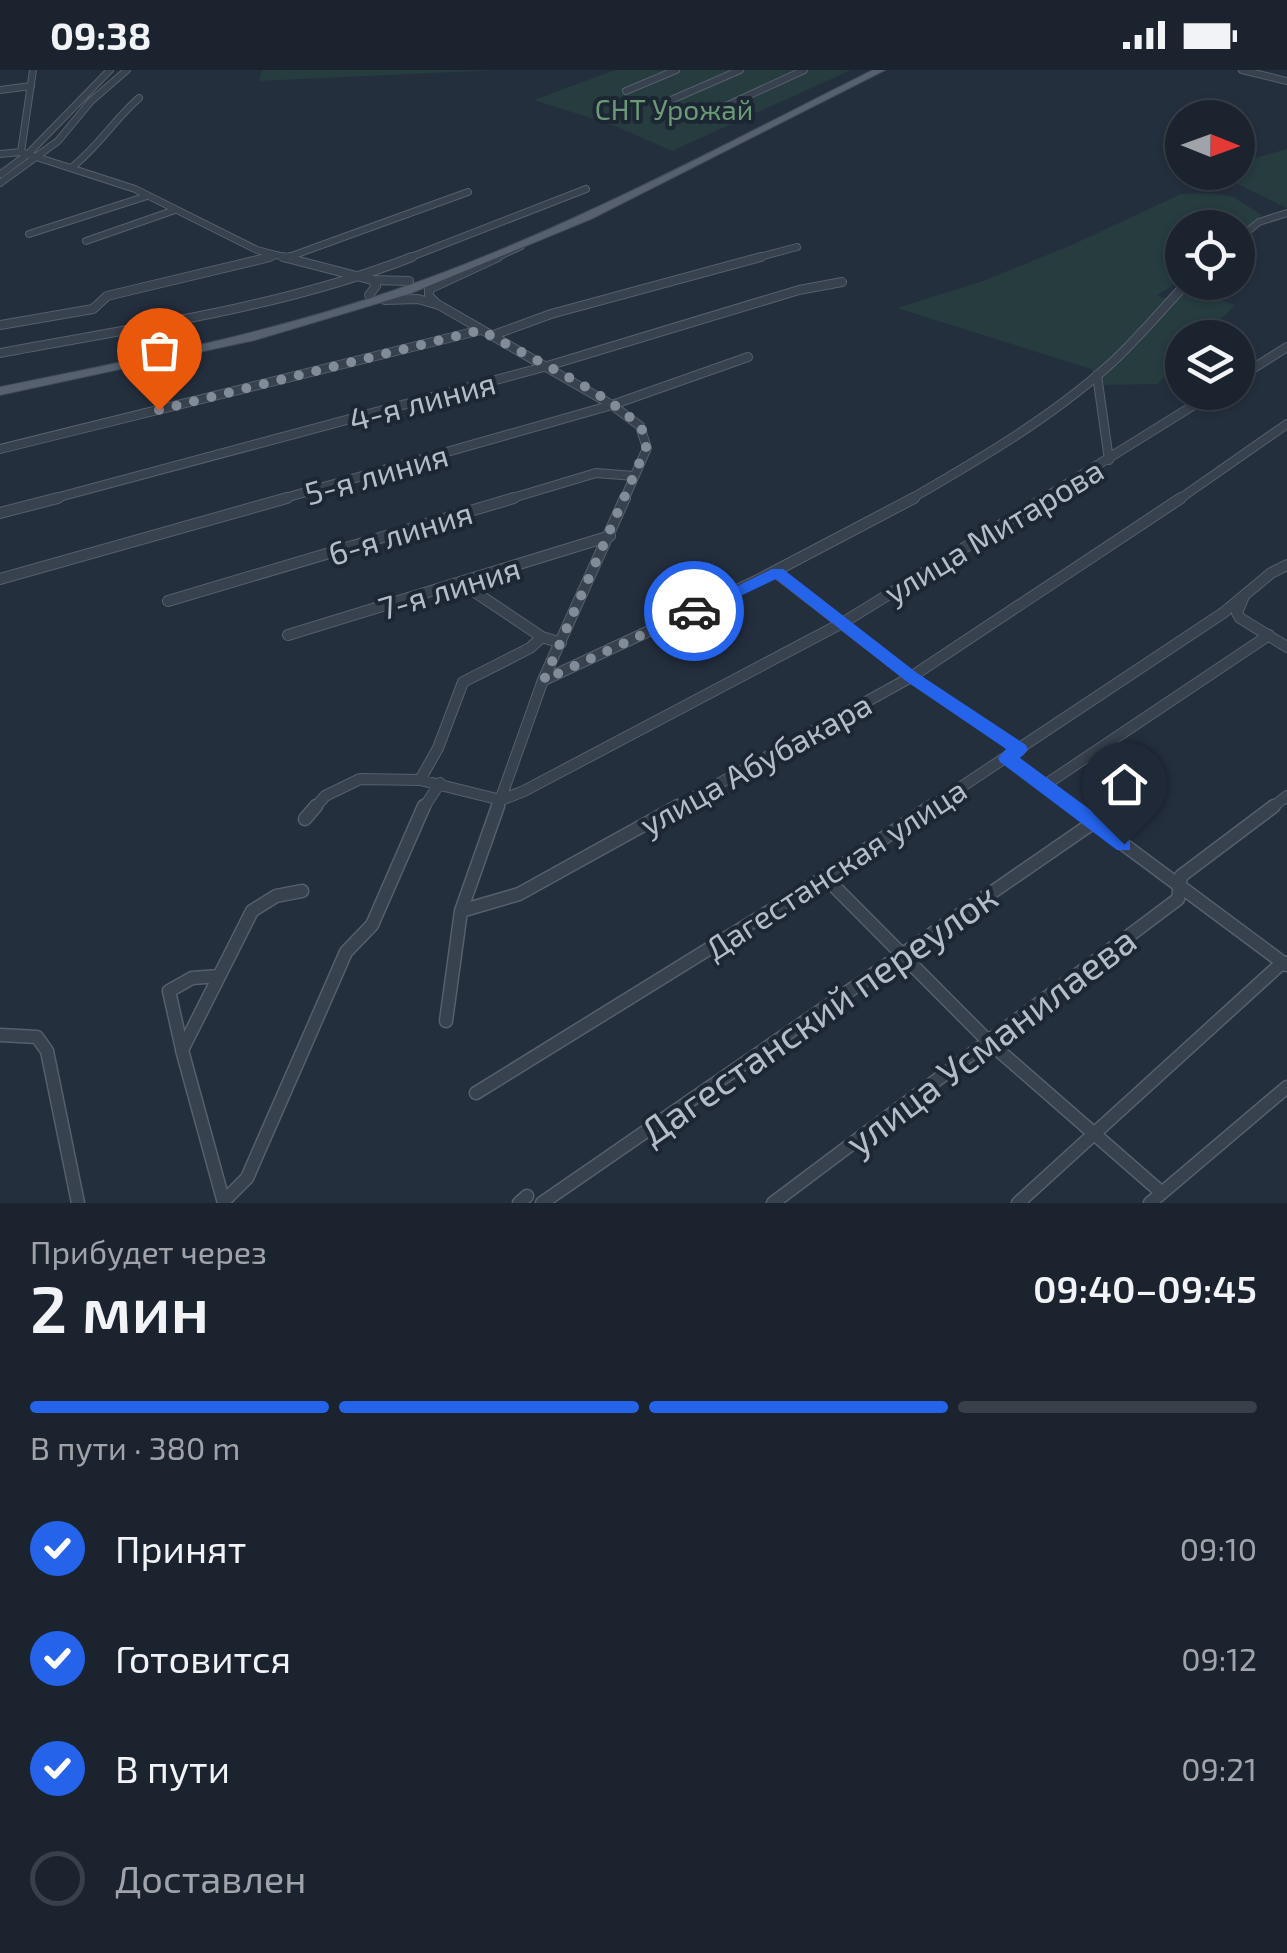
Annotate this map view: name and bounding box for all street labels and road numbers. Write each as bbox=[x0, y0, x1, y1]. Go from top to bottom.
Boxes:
street label: 4-я линия bbox=[345, 362, 499, 438]
street label: 5-я линия bbox=[300, 434, 452, 512]
street label: улица Митарова bbox=[876, 450, 1110, 611]
street label: 6-я линия bbox=[323, 492, 477, 572]
street label: 7-я линия bbox=[374, 547, 524, 627]
street label: улица Абубакара bbox=[633, 684, 878, 843]
street label: Дагестанская улица bbox=[697, 769, 973, 967]
street label: Дагестанский переулок bbox=[631, 872, 1005, 1154]
street label: улица Усманилаева bbox=[836, 916, 1144, 1164]

